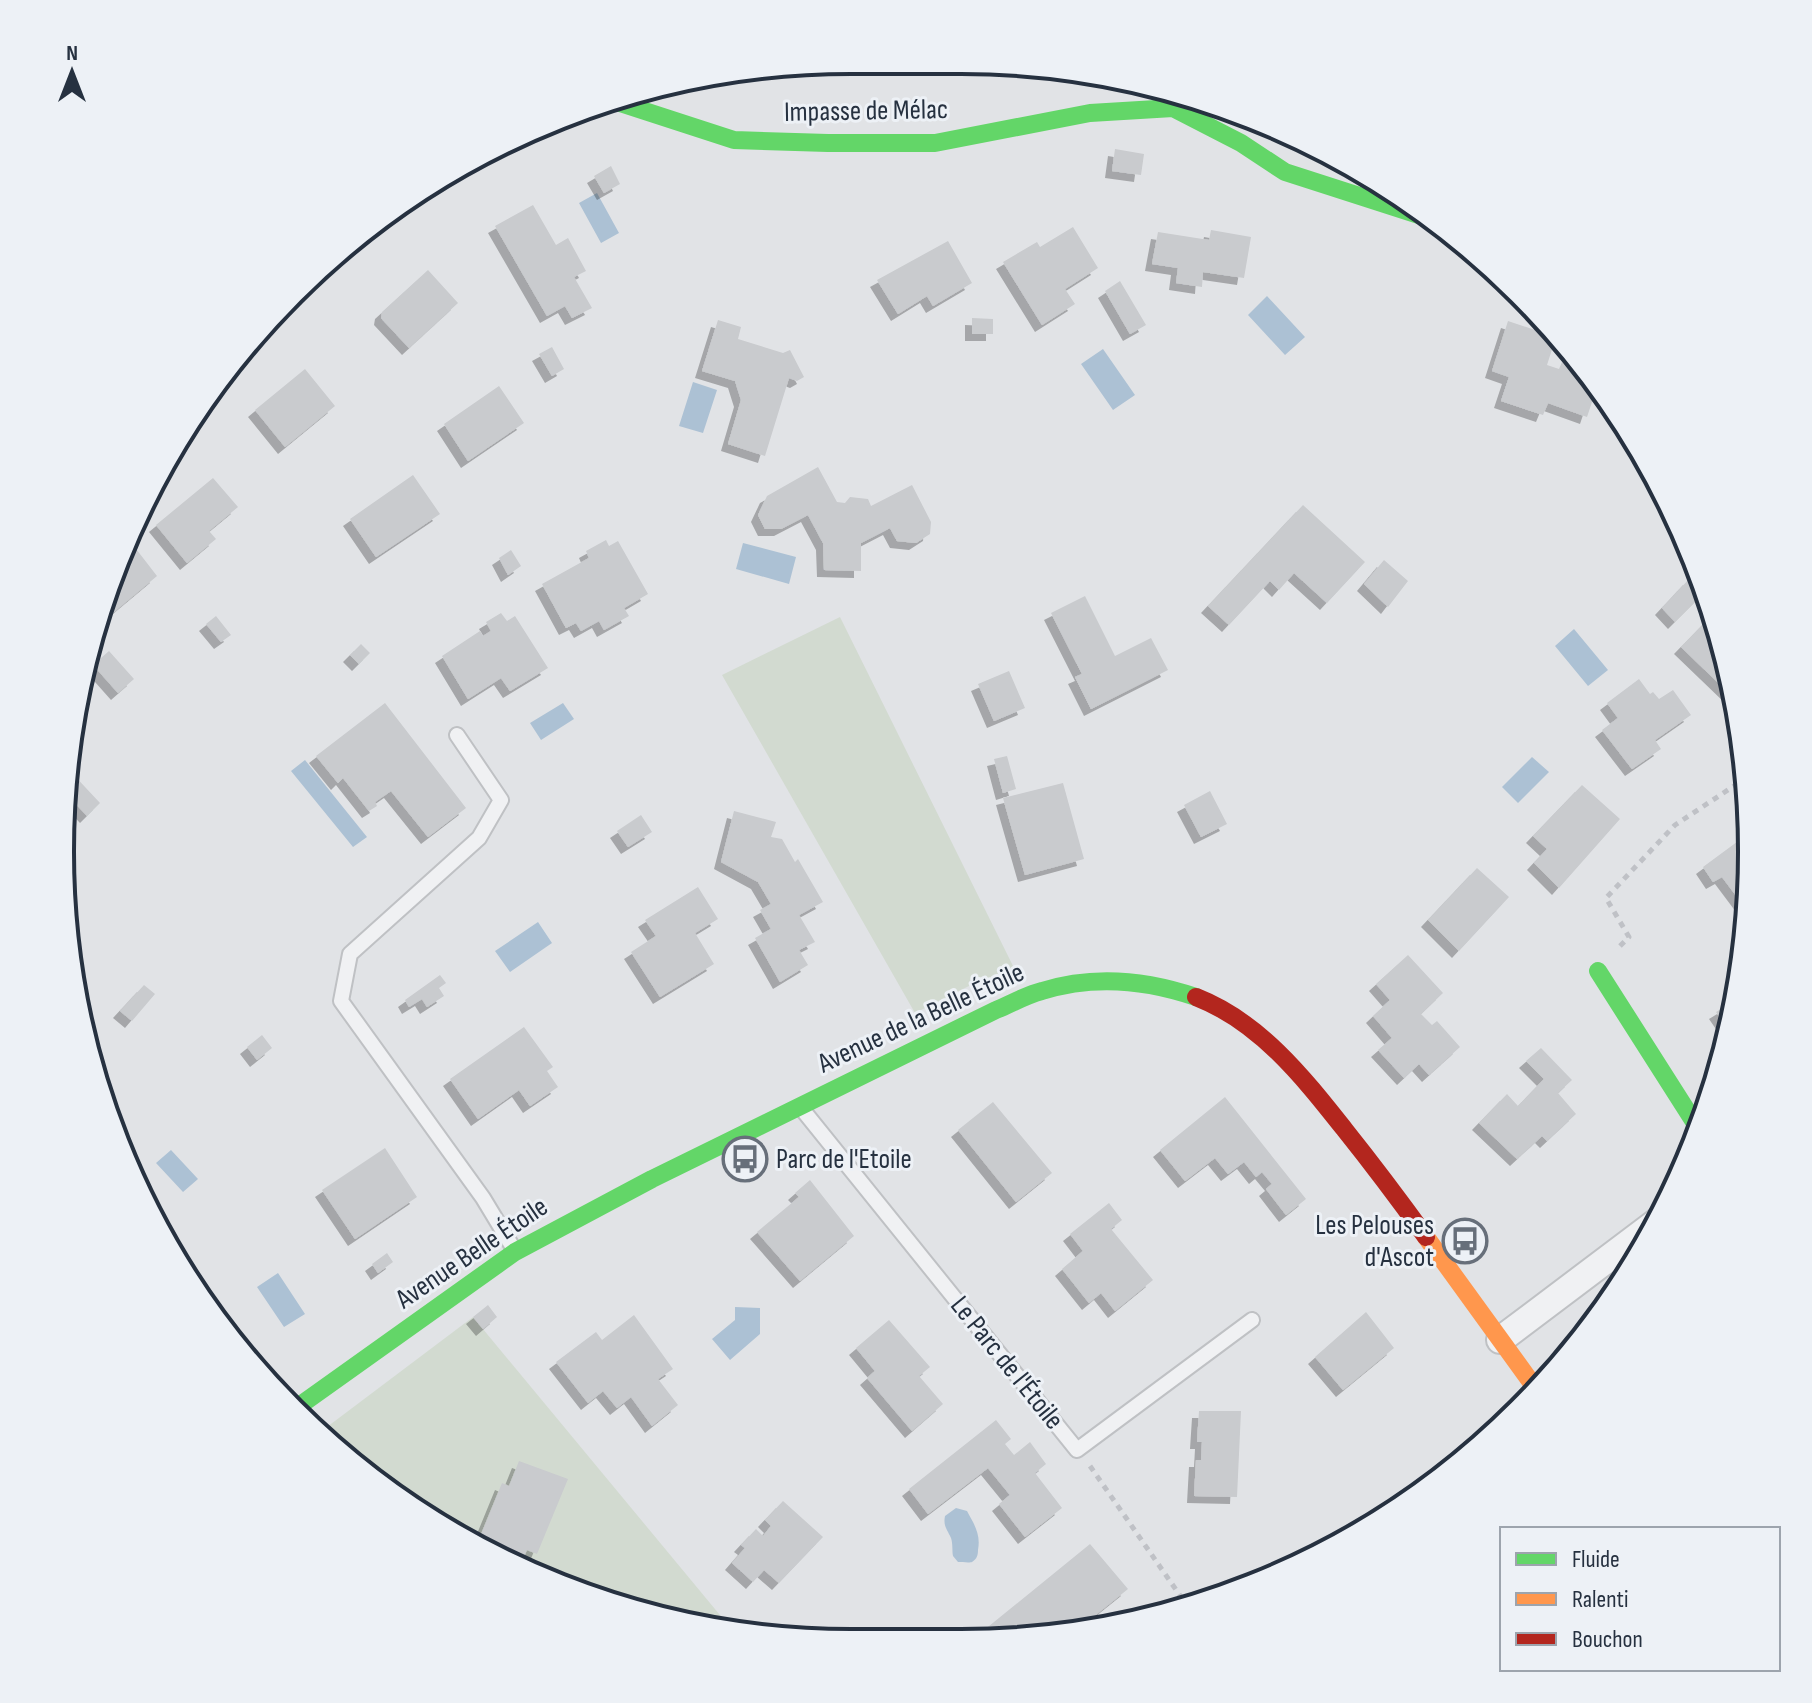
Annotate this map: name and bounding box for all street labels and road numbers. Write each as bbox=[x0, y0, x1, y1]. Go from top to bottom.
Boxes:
street label: Impasse de Mélac bbox=[784, 93, 948, 129]
street label: Avenue de la Belle Étoile bbox=[812, 956, 1029, 1081]
street label: Avenue Belle Étoile bbox=[389, 1190, 554, 1316]
street label: Le Parc de l'Étoile bbox=[943, 1290, 1071, 1436]

